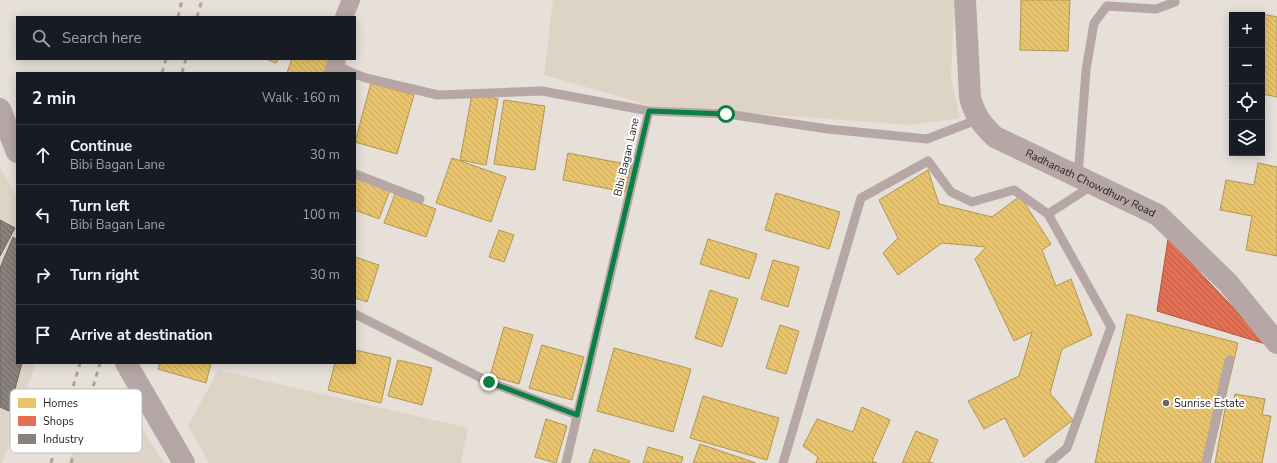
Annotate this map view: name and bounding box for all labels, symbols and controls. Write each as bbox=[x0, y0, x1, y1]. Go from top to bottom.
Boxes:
map controls bbox=[1229, 12, 1265, 156]
button: + bbox=[1229, 12, 1265, 48]
search box bbox=[16, 16, 356, 60]
icon: search bbox=[30, 27, 52, 49]
text: Search here bbox=[62, 28, 142, 48]
button: − bbox=[1229, 48, 1265, 84]
button: locate bbox=[1229, 84, 1265, 120]
text: 2 min bbox=[32, 87, 76, 110]
text: Walk · 160 m bbox=[262, 89, 340, 107]
route start bbox=[717, 105, 735, 123]
street label: Bibi Bagan Lane bbox=[610, 116, 643, 198]
button: layers bbox=[1229, 120, 1265, 156]
text: Continue bbox=[70, 136, 132, 156]
icon: ahead bbox=[32, 144, 54, 166]
text: 30 m bbox=[310, 146, 340, 164]
street label: Radhanath Chowdhury Road bbox=[1023, 146, 1158, 221]
text: Bibi Bagan Lane bbox=[70, 156, 165, 174]
text: Turn left bbox=[70, 196, 129, 216]
icon: left bbox=[32, 204, 54, 226]
text: 100 m bbox=[302, 206, 340, 224]
text: Bibi Bagan Lane bbox=[70, 216, 165, 234]
icon: right bbox=[32, 264, 54, 286]
text: Turn right bbox=[70, 265, 139, 285]
text: 30 m bbox=[310, 266, 340, 284]
icon: arrive bbox=[32, 324, 54, 346]
text: Arrive at destination bbox=[70, 325, 213, 345]
route end bbox=[480, 373, 498, 391]
legend bbox=[10, 389, 142, 453]
text: Homes bbox=[43, 396, 78, 411]
place label: Sunrise Estate bbox=[1174, 396, 1245, 411]
marker: Sunrise Estate bbox=[1161, 398, 1171, 408]
text: Shops bbox=[43, 414, 74, 429]
text: Industry bbox=[43, 432, 84, 447]

